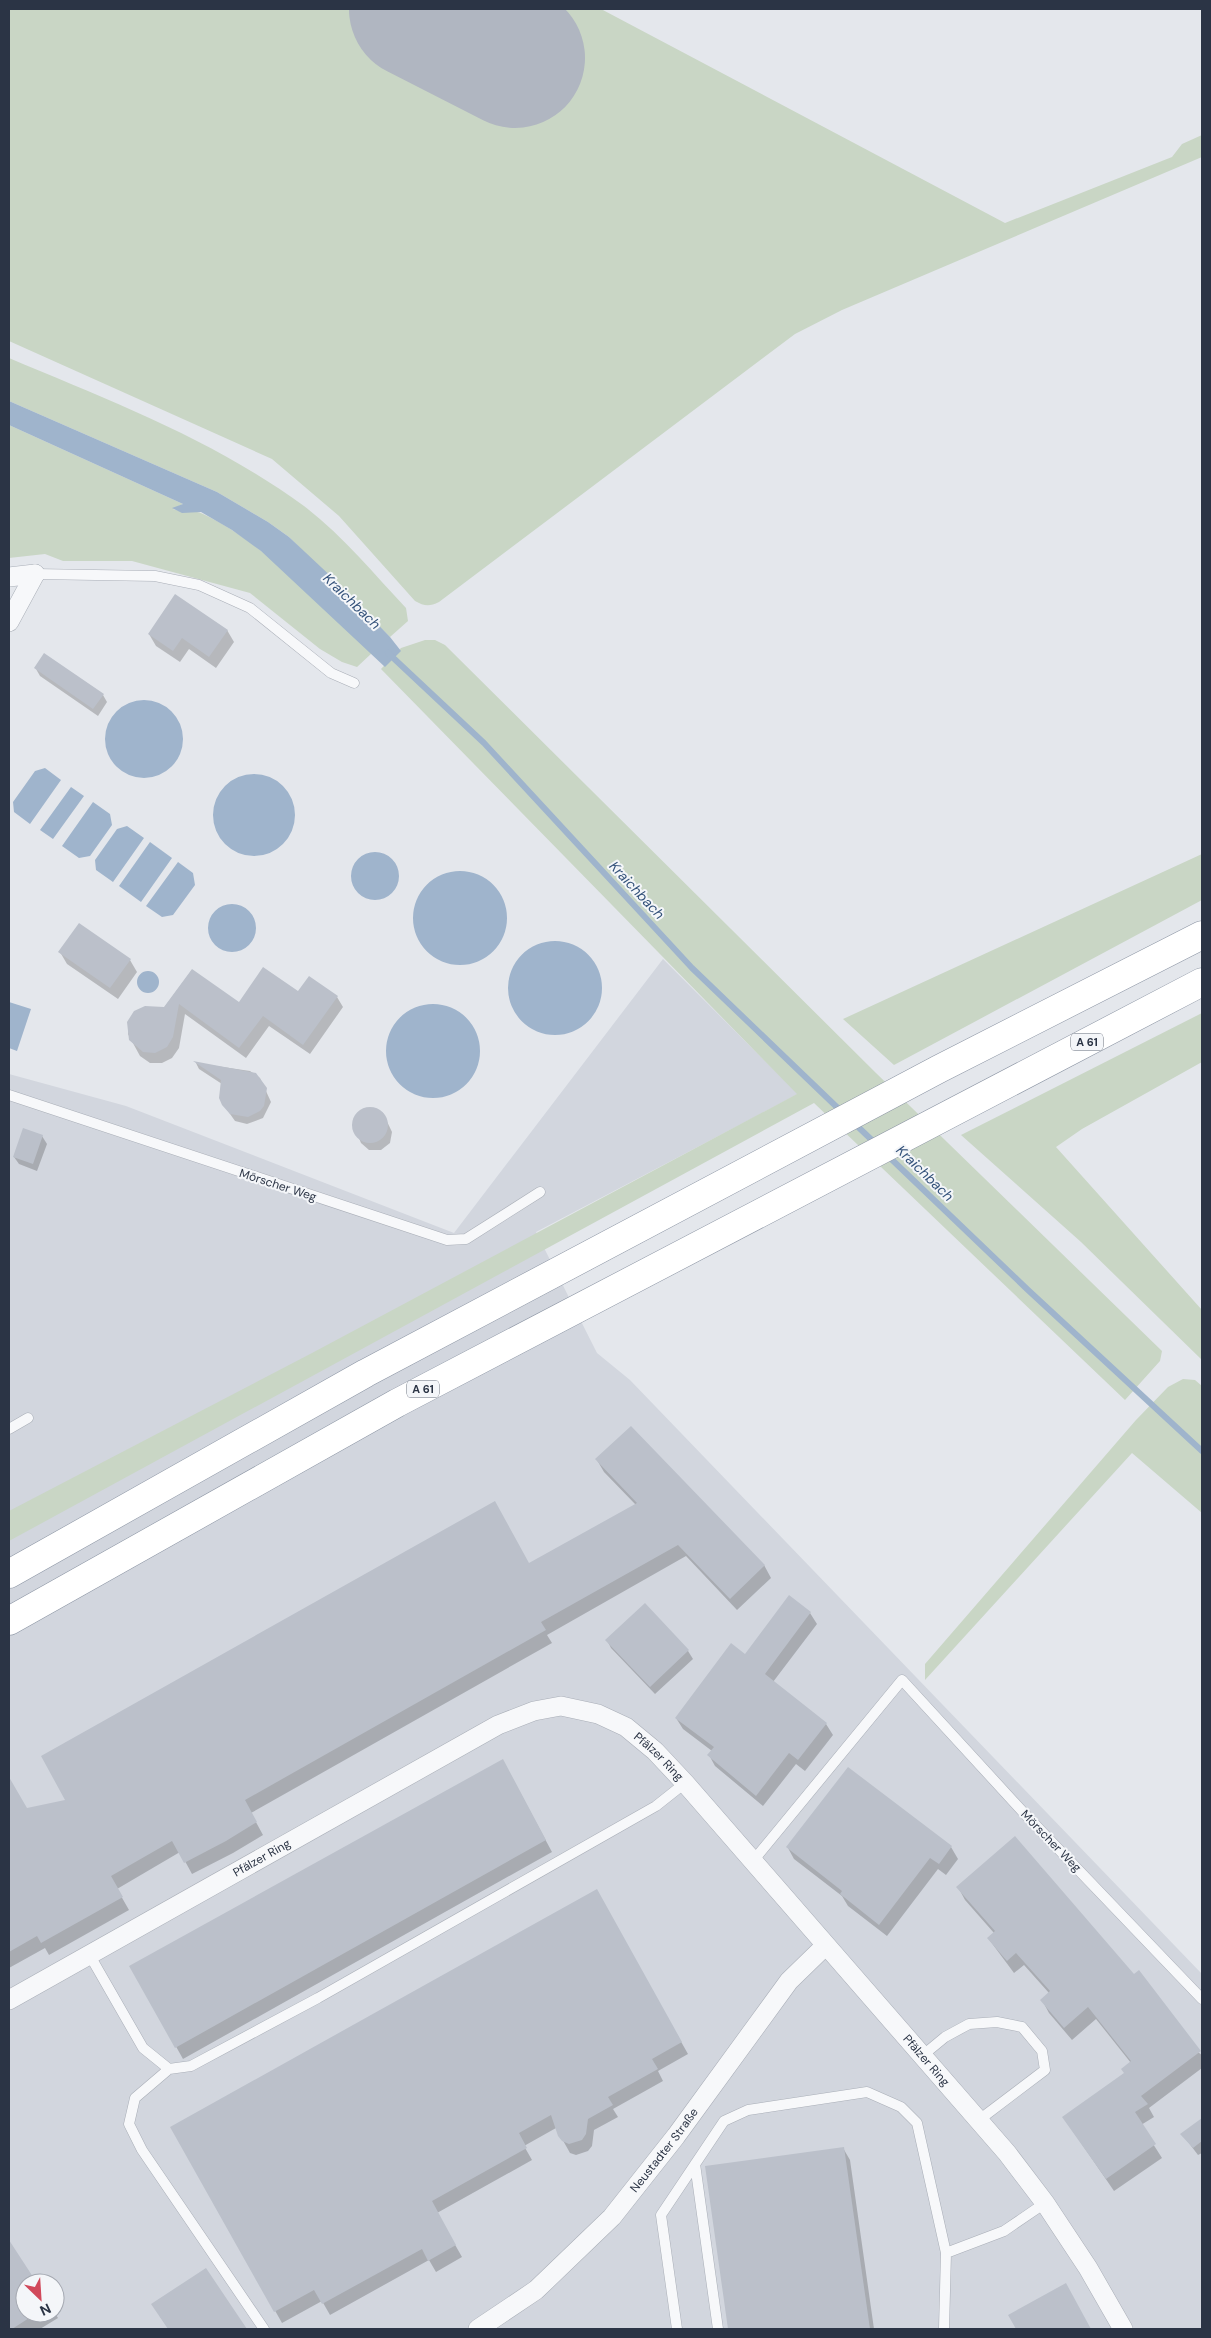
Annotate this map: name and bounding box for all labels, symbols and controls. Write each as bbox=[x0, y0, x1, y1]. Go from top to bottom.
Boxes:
water label: Kraichbach bbox=[319, 569, 385, 633]
water label: Kraichbach bbox=[605, 857, 669, 923]
road number: A 61 bbox=[1071, 1034, 1103, 1050]
water label: Kraichbach bbox=[892, 1141, 958, 1205]
street label: Mörscher Weg bbox=[237, 1165, 319, 1205]
road number: A 61 bbox=[407, 1380, 439, 1398]
street label: Pfälzer Ring bbox=[630, 1729, 687, 1785]
street label: Mörscher Weg bbox=[1017, 1807, 1085, 1876]
street label: Pfälzer Ring bbox=[230, 1835, 294, 1880]
street label: Pfälzer Ring bbox=[899, 2031, 953, 2090]
street label: Neustadter Straße bbox=[626, 2105, 702, 2196]
north arrow bbox=[15, 2273, 65, 2323]
text: N bbox=[37, 2299, 54, 2320]

